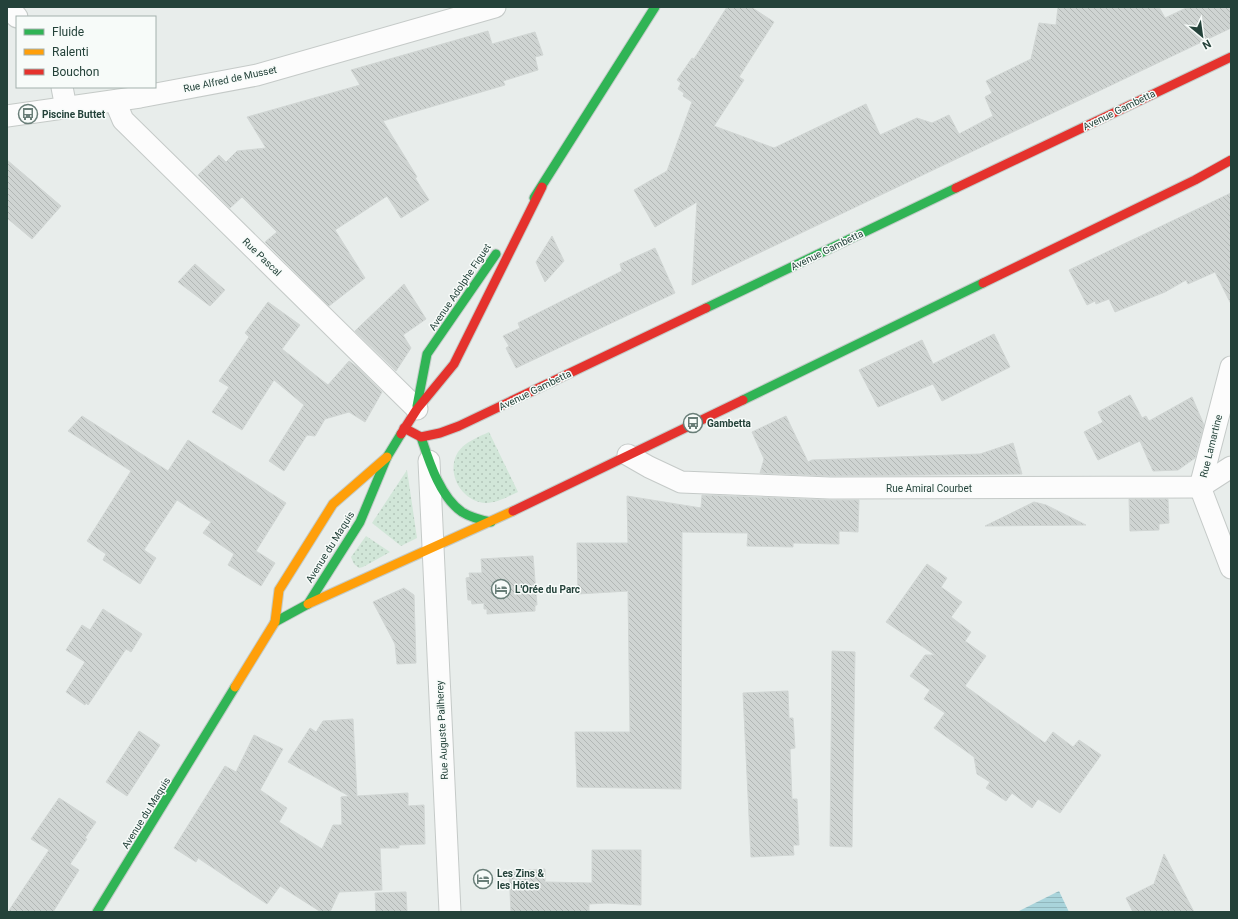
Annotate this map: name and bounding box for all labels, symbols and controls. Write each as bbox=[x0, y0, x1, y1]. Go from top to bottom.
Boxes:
legend bbox=[16, 16, 156, 88]
north arrow bbox=[1182, 16, 1222, 56]
text: Fluide bbox=[52, 25, 84, 39]
text: N bbox=[1200, 37, 1213, 52]
text: Ralenti bbox=[52, 45, 89, 59]
street label: Rue Alfred de Musset bbox=[182, 64, 278, 94]
text: Bouchon bbox=[52, 65, 99, 79]
street label: Avenue Gambetta bbox=[1081, 88, 1157, 132]
bus stop icon: Piscine Buttet bbox=[17, 103, 39, 125]
place label: Piscine Buttet bbox=[42, 109, 106, 120]
street label: Avenue Gambetta bbox=[789, 228, 865, 272]
street label: Rue Pascal bbox=[240, 236, 284, 278]
street label: Avenue Adolphe Figuet bbox=[427, 242, 493, 332]
street label: Avenue Gambetta bbox=[497, 368, 573, 412]
bus stop icon: Gambetta bbox=[682, 412, 704, 434]
street label: Rue Lamartine bbox=[1198, 413, 1224, 479]
place label: Gambetta bbox=[707, 418, 752, 429]
street label: Rue Amiral Courbet bbox=[886, 483, 972, 494]
street label: Avenue du Maquis bbox=[304, 509, 356, 585]
hotel icon: L'Orée du Parc bbox=[490, 578, 512, 600]
place label: L'Orée du Parc bbox=[515, 584, 580, 595]
street label: Rue Auguste Pailherey bbox=[434, 680, 450, 780]
street label: Avenue du Maquis bbox=[120, 775, 172, 851]
hotel icon: Les Zins & les Hôtes bbox=[472, 868, 494, 890]
place label: Les Zins & les Hôtes bbox=[497, 868, 544, 891]

